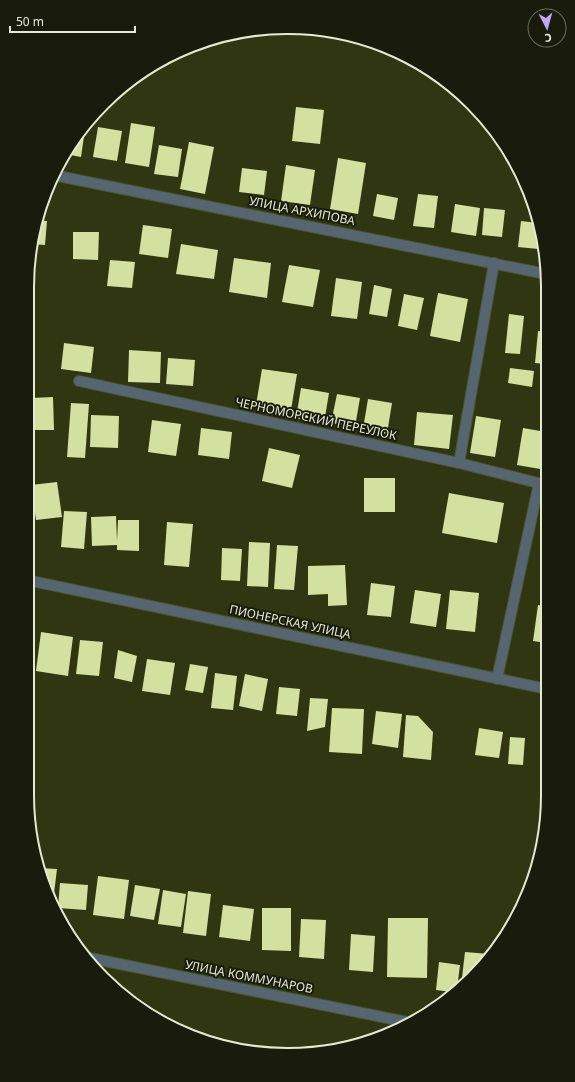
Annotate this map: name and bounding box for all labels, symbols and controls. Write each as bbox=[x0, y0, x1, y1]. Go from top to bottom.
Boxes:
scale bar bbox=[10, 8, 135, 34]
north arrow bbox=[527, 8, 567, 48]
text: 50 m bbox=[16, 13, 44, 30]
text: С bbox=[544, 31, 552, 46]
street label: УЛИЦА АРХИПОВА bbox=[248, 192, 357, 229]
street label: ЧЕРНОМОРСКИЙ ПЕРЕУЛОК bbox=[234, 393, 399, 444]
street label: ПИОНЕРСКАЯ УЛИЦА bbox=[228, 600, 353, 643]
street label: УЛИЦА КОММУНАРОВ bbox=[184, 956, 315, 997]

